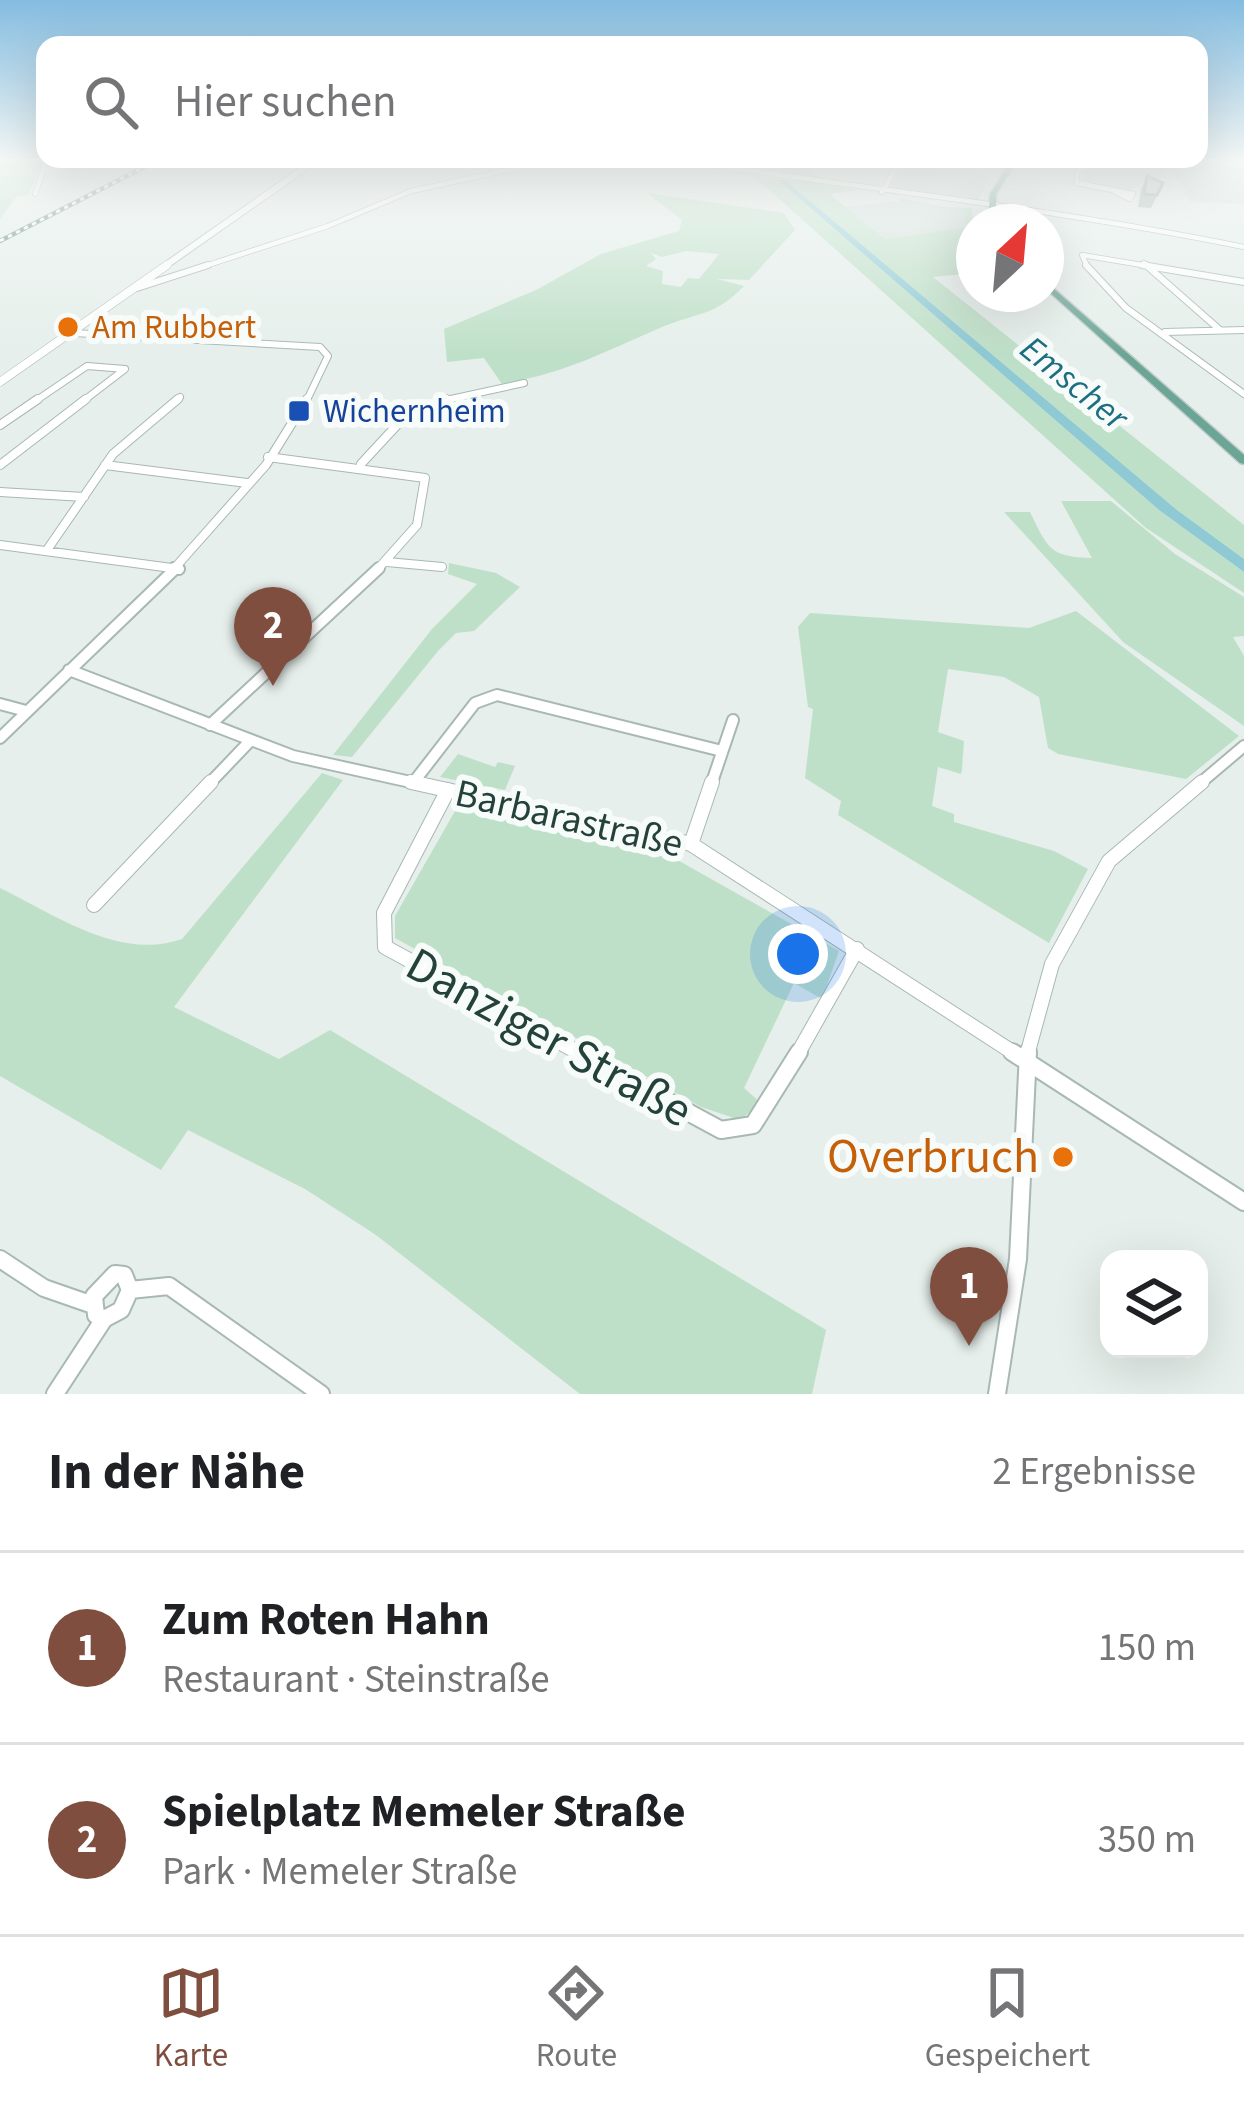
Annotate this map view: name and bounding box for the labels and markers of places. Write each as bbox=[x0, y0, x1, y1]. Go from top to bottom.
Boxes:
place label: Am Rubbert bbox=[92, 304, 256, 351]
marker: Am Rubbert bbox=[55, 314, 81, 340]
place label: Wichernheim bbox=[323, 388, 506, 435]
marker: Wichernheim bbox=[286, 398, 312, 424]
pin: 2 bbox=[234, 587, 312, 686]
place label: Overbruch bbox=[827, 1123, 1039, 1191]
marker: Overbruch bbox=[1050, 1144, 1076, 1170]
pin: 1 bbox=[930, 1247, 1008, 1346]

